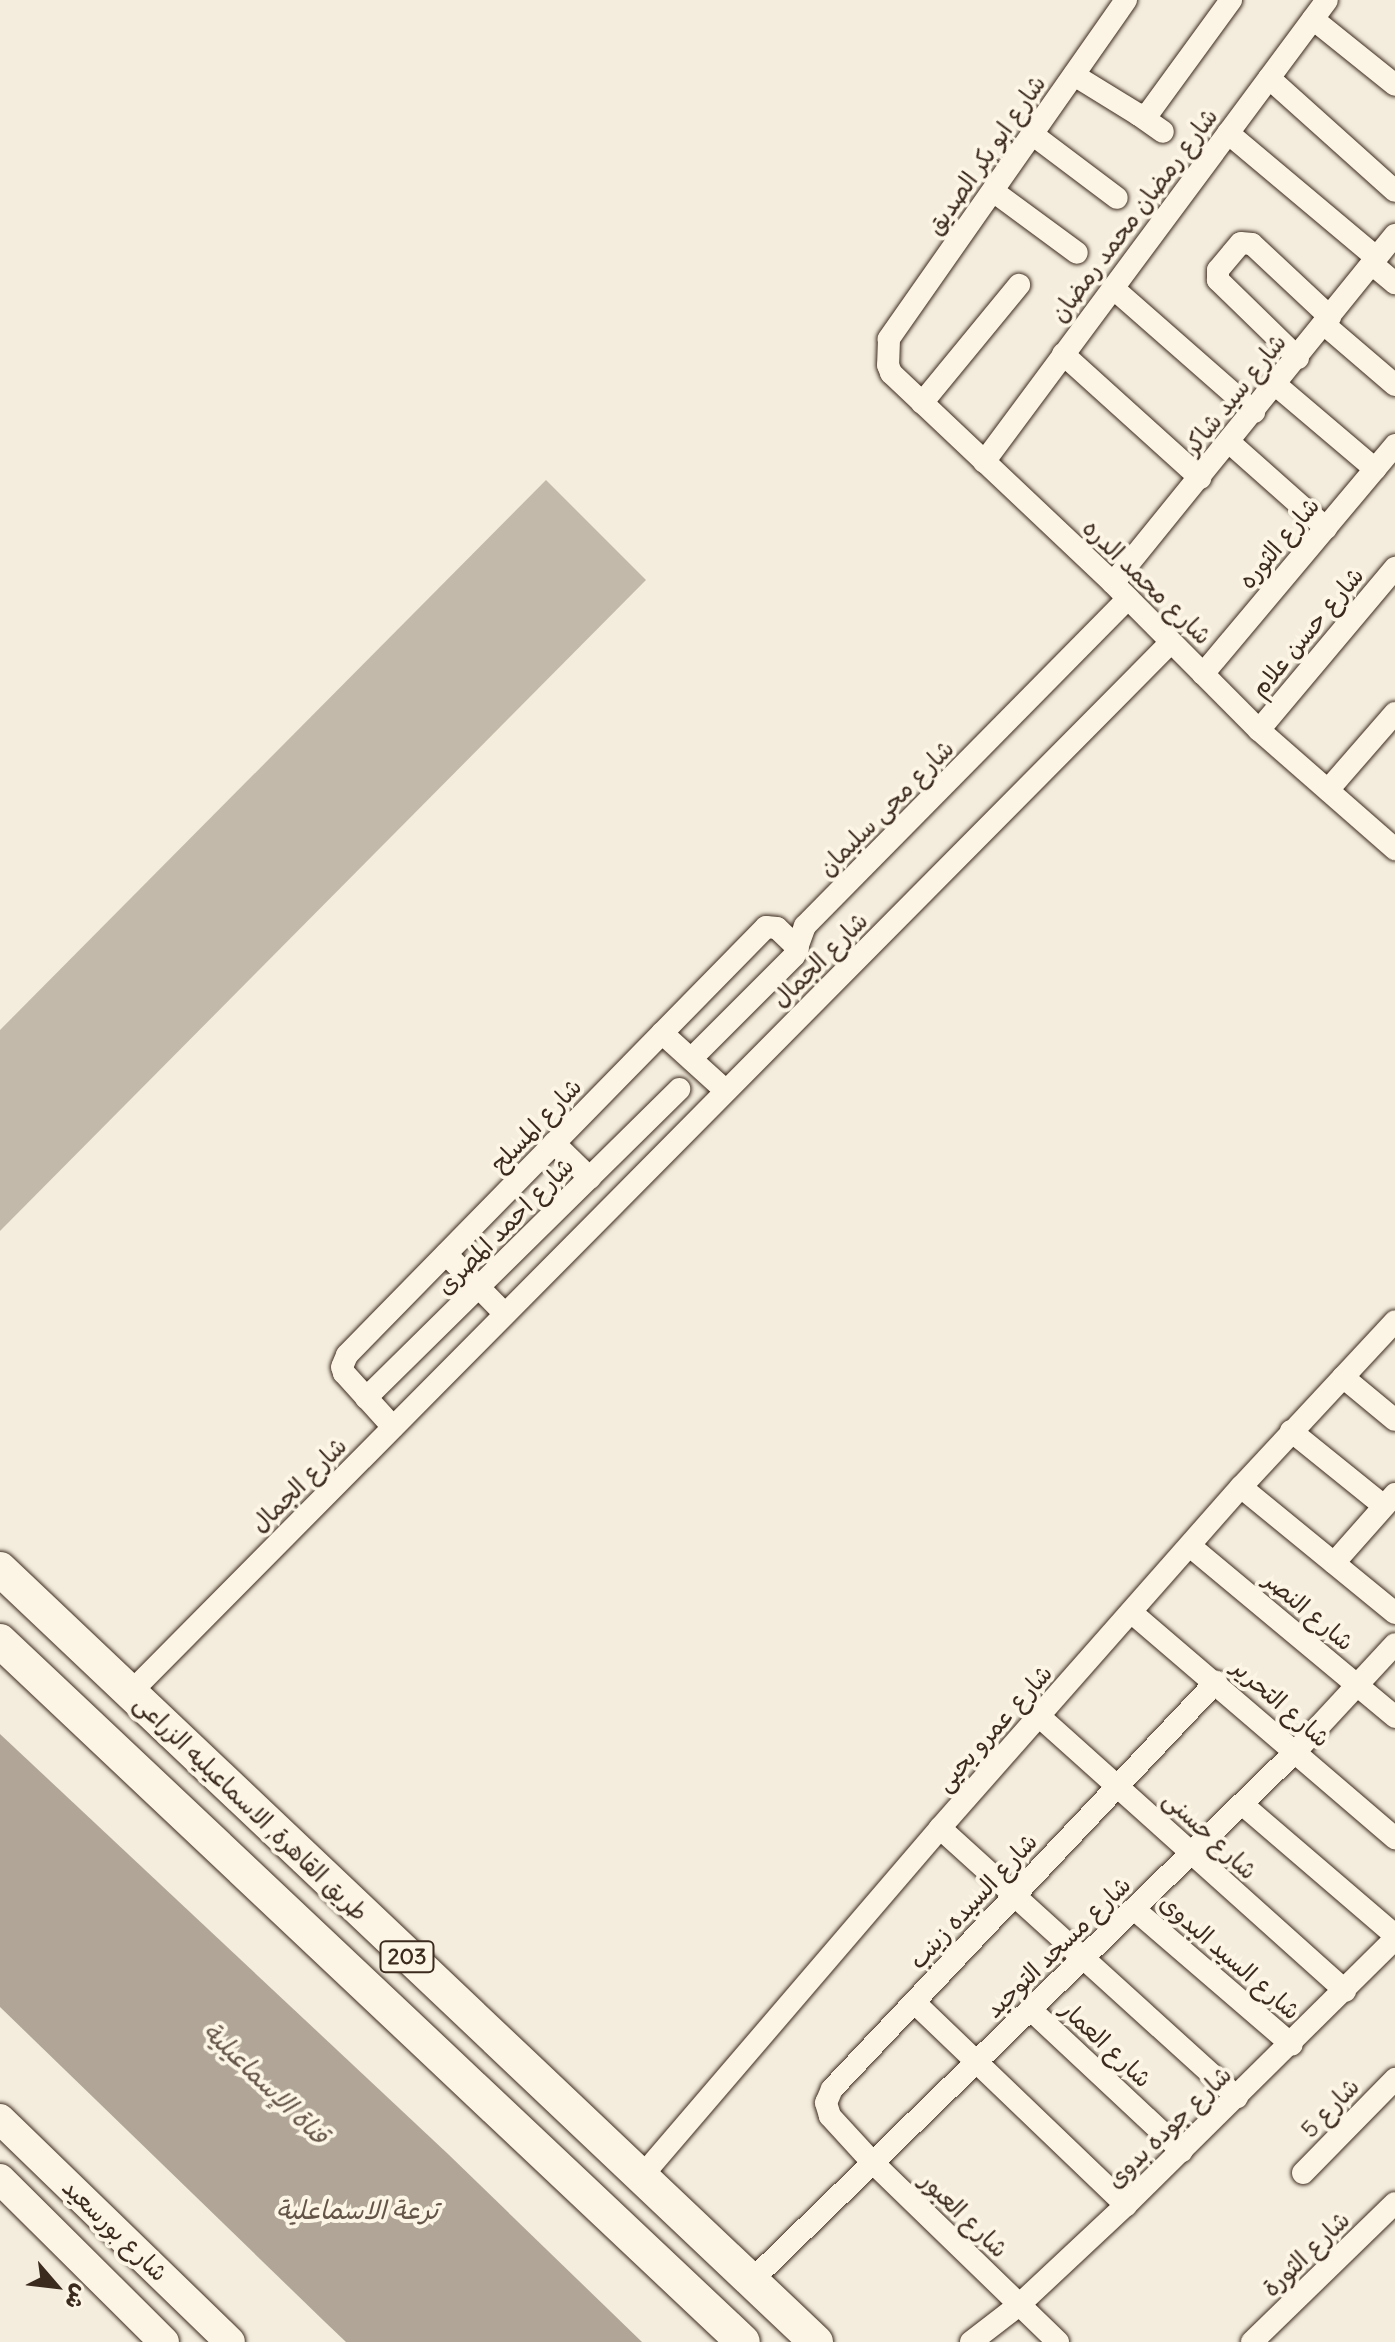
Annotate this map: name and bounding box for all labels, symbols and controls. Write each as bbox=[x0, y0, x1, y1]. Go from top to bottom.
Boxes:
street label: شارع ابو بكر الصديق bbox=[920, 70, 1052, 240]
street label: شارع رمضان محمد رمضان bbox=[1044, 102, 1224, 328]
street label: شارع سيد شاكر bbox=[1178, 328, 1292, 460]
street label: شارع الثوره bbox=[1233, 492, 1325, 594]
street label: شارع محمد الدره bbox=[1077, 513, 1217, 651]
street label: شارع حسن علام bbox=[1244, 561, 1370, 703]
street label: شارع محى سليمان bbox=[812, 734, 960, 882]
street label: شارع الجمال bbox=[766, 906, 874, 1014]
street label: شارع المسلح bbox=[484, 1072, 588, 1178]
street label: شارع احمد المصرى bbox=[430, 1151, 580, 1301]
street label: شارع الجمال bbox=[245, 1431, 353, 1539]
street label: شارع النصر bbox=[1259, 1565, 1359, 1657]
street label: شارع التحرير bbox=[1226, 1653, 1336, 1753]
street label: شارع عمرو يحيى bbox=[930, 1659, 1058, 1797]
street label: طريق القاهرة, الاسماعيليه الزراعى bbox=[128, 1689, 374, 1927]
street label: شارع حسنى bbox=[1157, 1785, 1263, 1885]
street label: شارع السيده زينب bbox=[903, 1827, 1043, 1975]
street label: شارع مسجد التوحيد bbox=[979, 1870, 1137, 2024]
street label: شارع السيد البدوى bbox=[1154, 1888, 1306, 2026]
road number: 203 bbox=[379, 1939, 435, 1975]
street label: شارع العمار bbox=[1054, 1995, 1158, 2093]
water label: قناة الإسماعيلية bbox=[197, 2015, 335, 2151]
street label: شارع جوده بدوى bbox=[1100, 2060, 1238, 2194]
street label: شارع 5 bbox=[1295, 2072, 1365, 2144]
street label: شارع العبور bbox=[914, 2166, 1014, 2264]
street label: شارع بورسعيد bbox=[56, 2173, 174, 2287]
water label: ترعة الاسماعلية bbox=[276, 2194, 438, 2226]
street label: شارع الثورة bbox=[1256, 2205, 1356, 2303]
north arrow bbox=[16, 2246, 96, 2326]
text: ش bbox=[59, 2280, 95, 2315]

